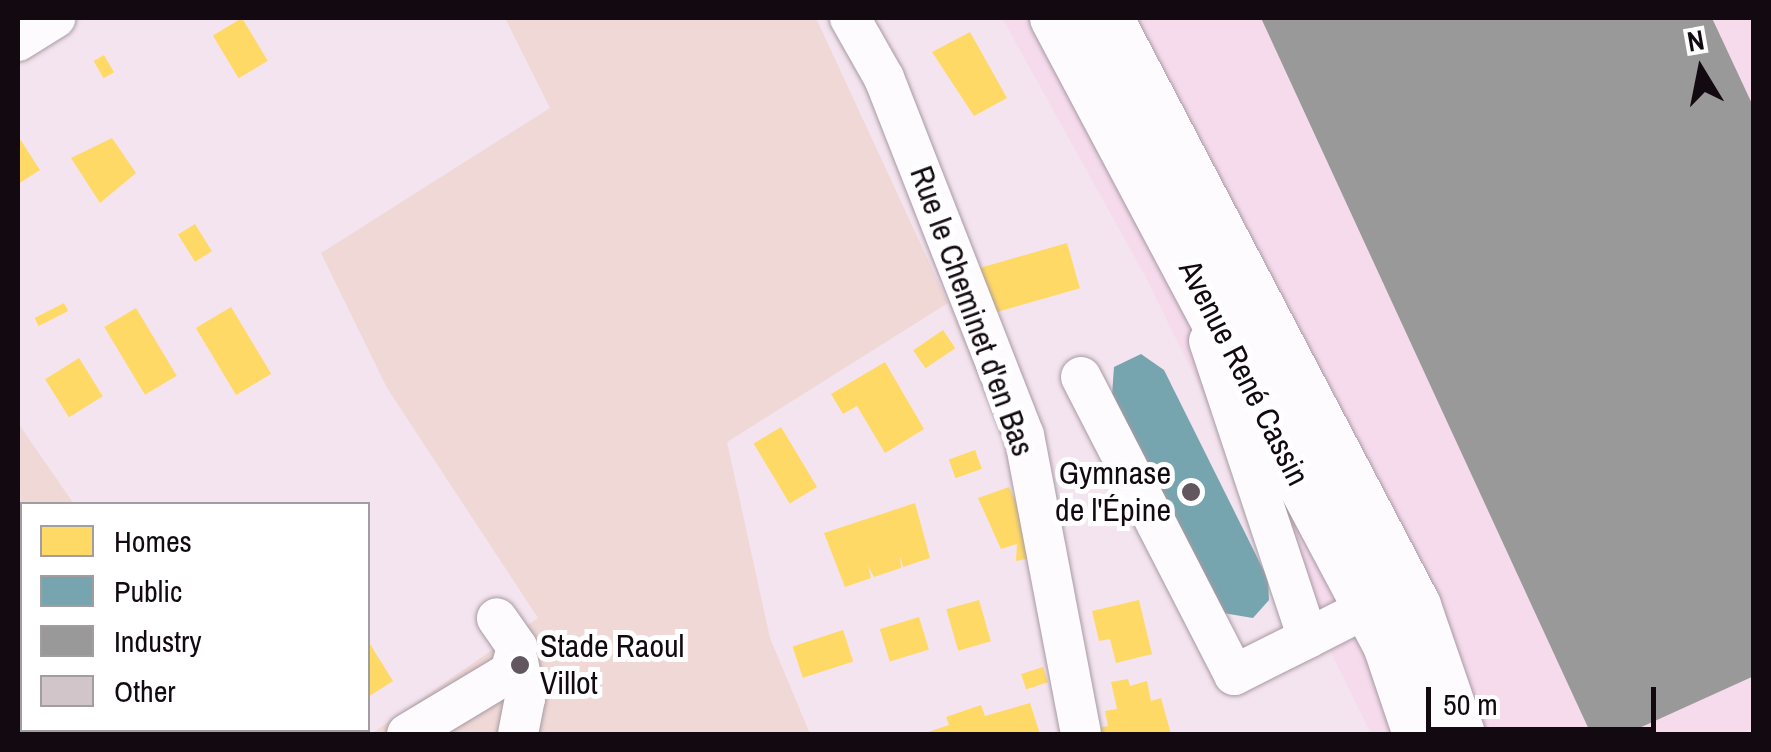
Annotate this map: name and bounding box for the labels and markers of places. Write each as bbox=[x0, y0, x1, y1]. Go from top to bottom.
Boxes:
place label: Gymnase de l'Épine bbox=[1055, 455, 1171, 530]
marker: Gymnase de l'Épine bbox=[1180, 481, 1202, 503]
place label: Stade Raoul Villot bbox=[540, 628, 684, 703]
marker: Stade Raoul Villot bbox=[509, 654, 531, 676]

